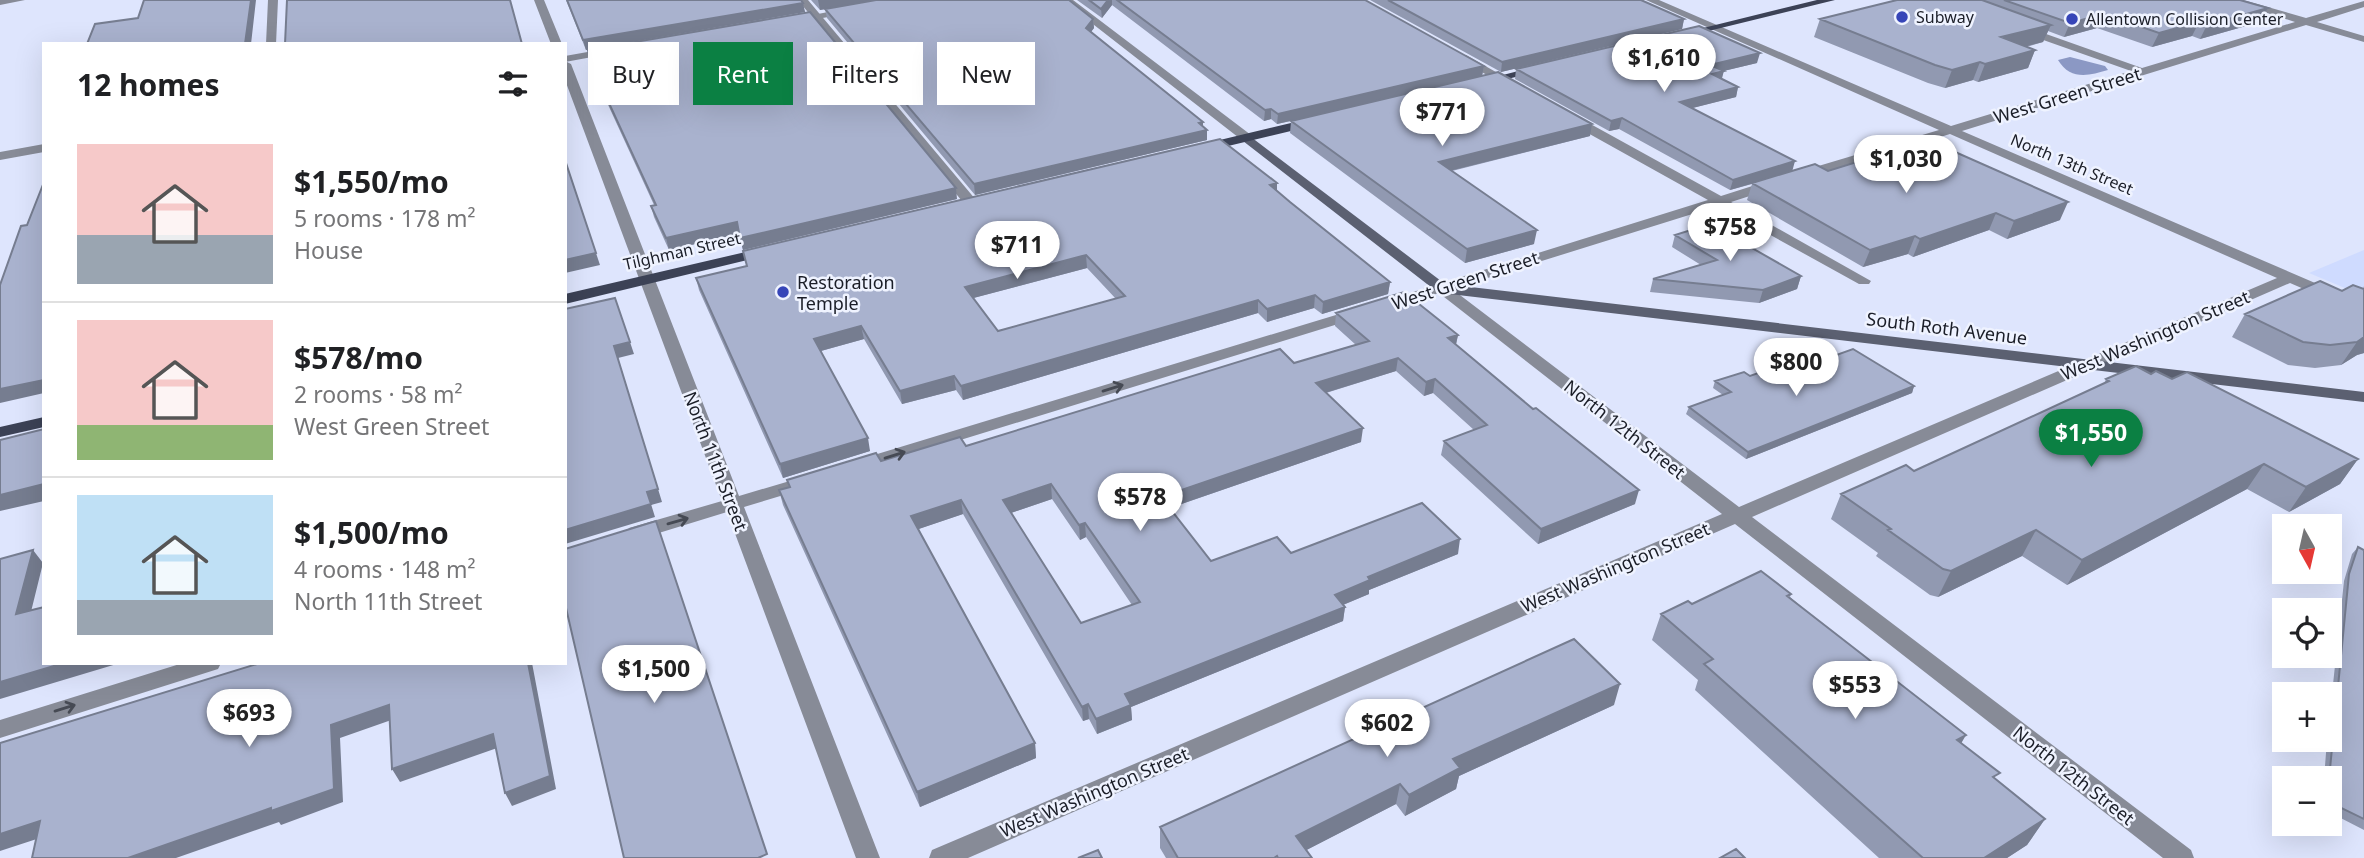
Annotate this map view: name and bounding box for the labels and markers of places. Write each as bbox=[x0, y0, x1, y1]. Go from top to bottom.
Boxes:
place label: Subway bbox=[1916, 6, 1975, 28]
place label: Allentown Collision Center bbox=[2086, 8, 2284, 30]
marker: Subway bbox=[1894, 9, 1910, 25]
marker: Allentown Collision Center bbox=[2064, 11, 2080, 27]
pin: $1,610 bbox=[1607, 34, 1721, 94]
pin: $771 bbox=[1401, 88, 1483, 148]
pin: $1,030 bbox=[1849, 136, 1963, 195]
pin: $758 bbox=[1689, 204, 1771, 263]
pin: $711 bbox=[976, 222, 1058, 281]
place label: Restoration Temple bbox=[797, 270, 895, 315]
marker: Restoration Temple bbox=[775, 284, 791, 300]
pin: $800 bbox=[1755, 338, 1837, 398]
pin: $1,550 bbox=[2034, 410, 2148, 469]
pin: $578 bbox=[1099, 474, 1181, 533]
pin: $1,500 bbox=[597, 646, 711, 705]
pin: $553 bbox=[1814, 662, 1896, 721]
pin: $693 bbox=[208, 690, 290, 749]
pin: $602 bbox=[1346, 700, 1428, 759]

